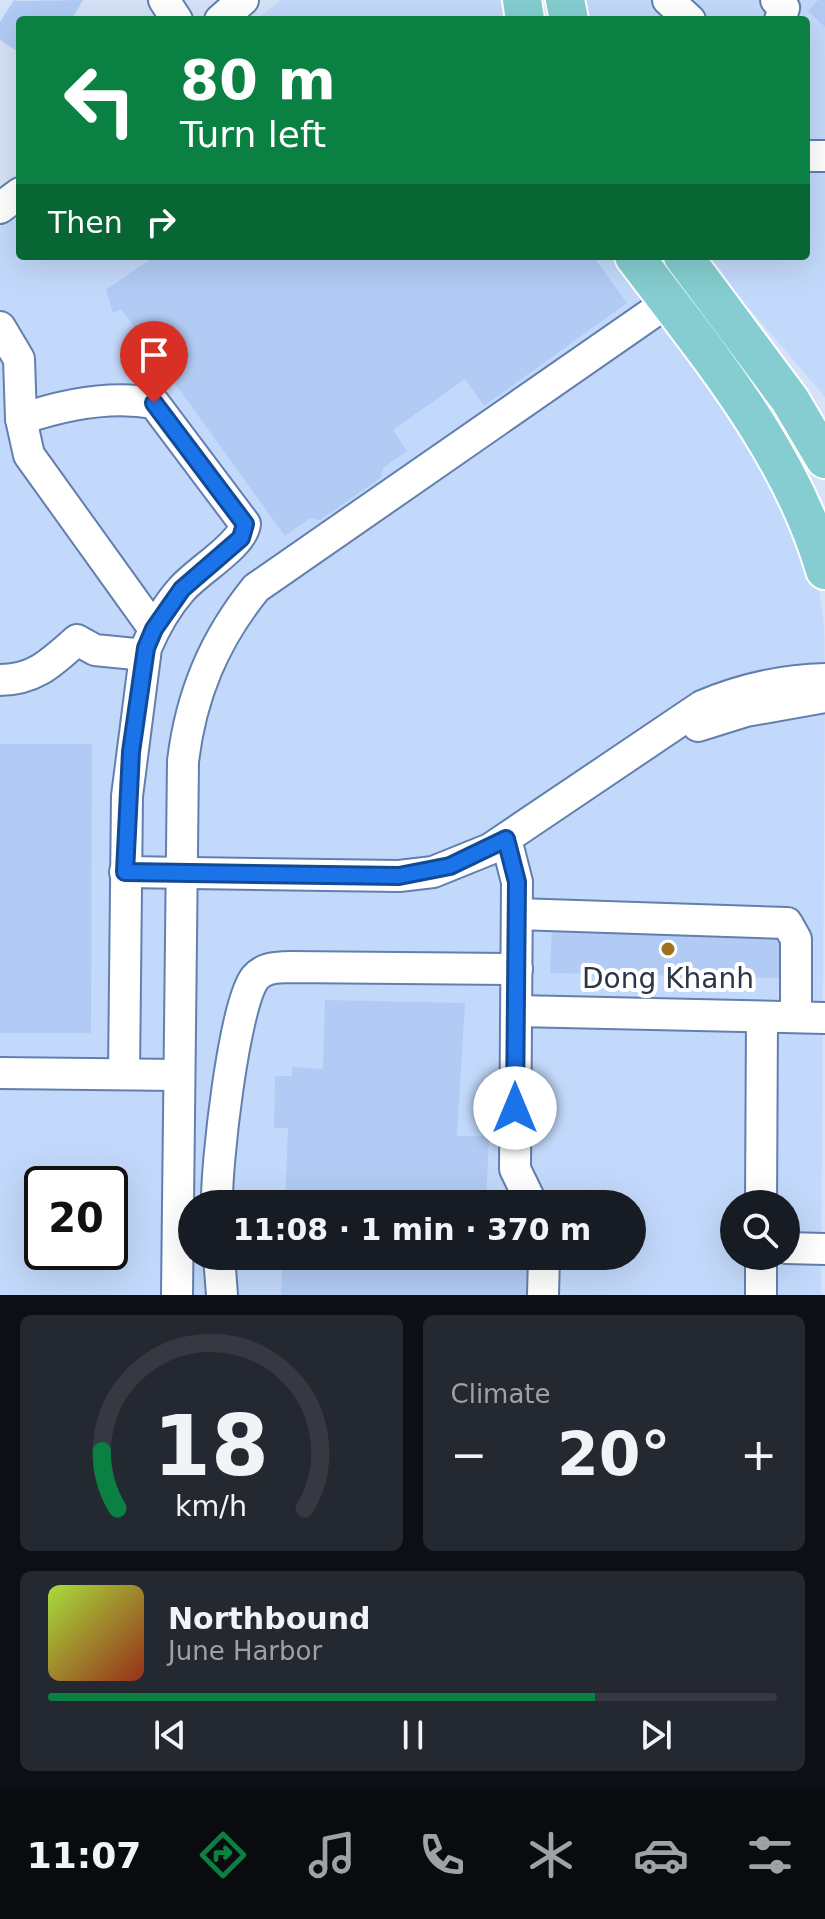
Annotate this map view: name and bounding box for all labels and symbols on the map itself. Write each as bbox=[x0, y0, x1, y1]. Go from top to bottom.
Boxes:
pin bbox=[120, 321, 188, 403]
marker: Dong Khanh bbox=[659, 940, 677, 958]
place label: Dong Khanh bbox=[582, 962, 754, 995]
position arrow bbox=[473, 1066, 557, 1150]
speed limit sign: 20 bbox=[24, 1166, 128, 1270]

